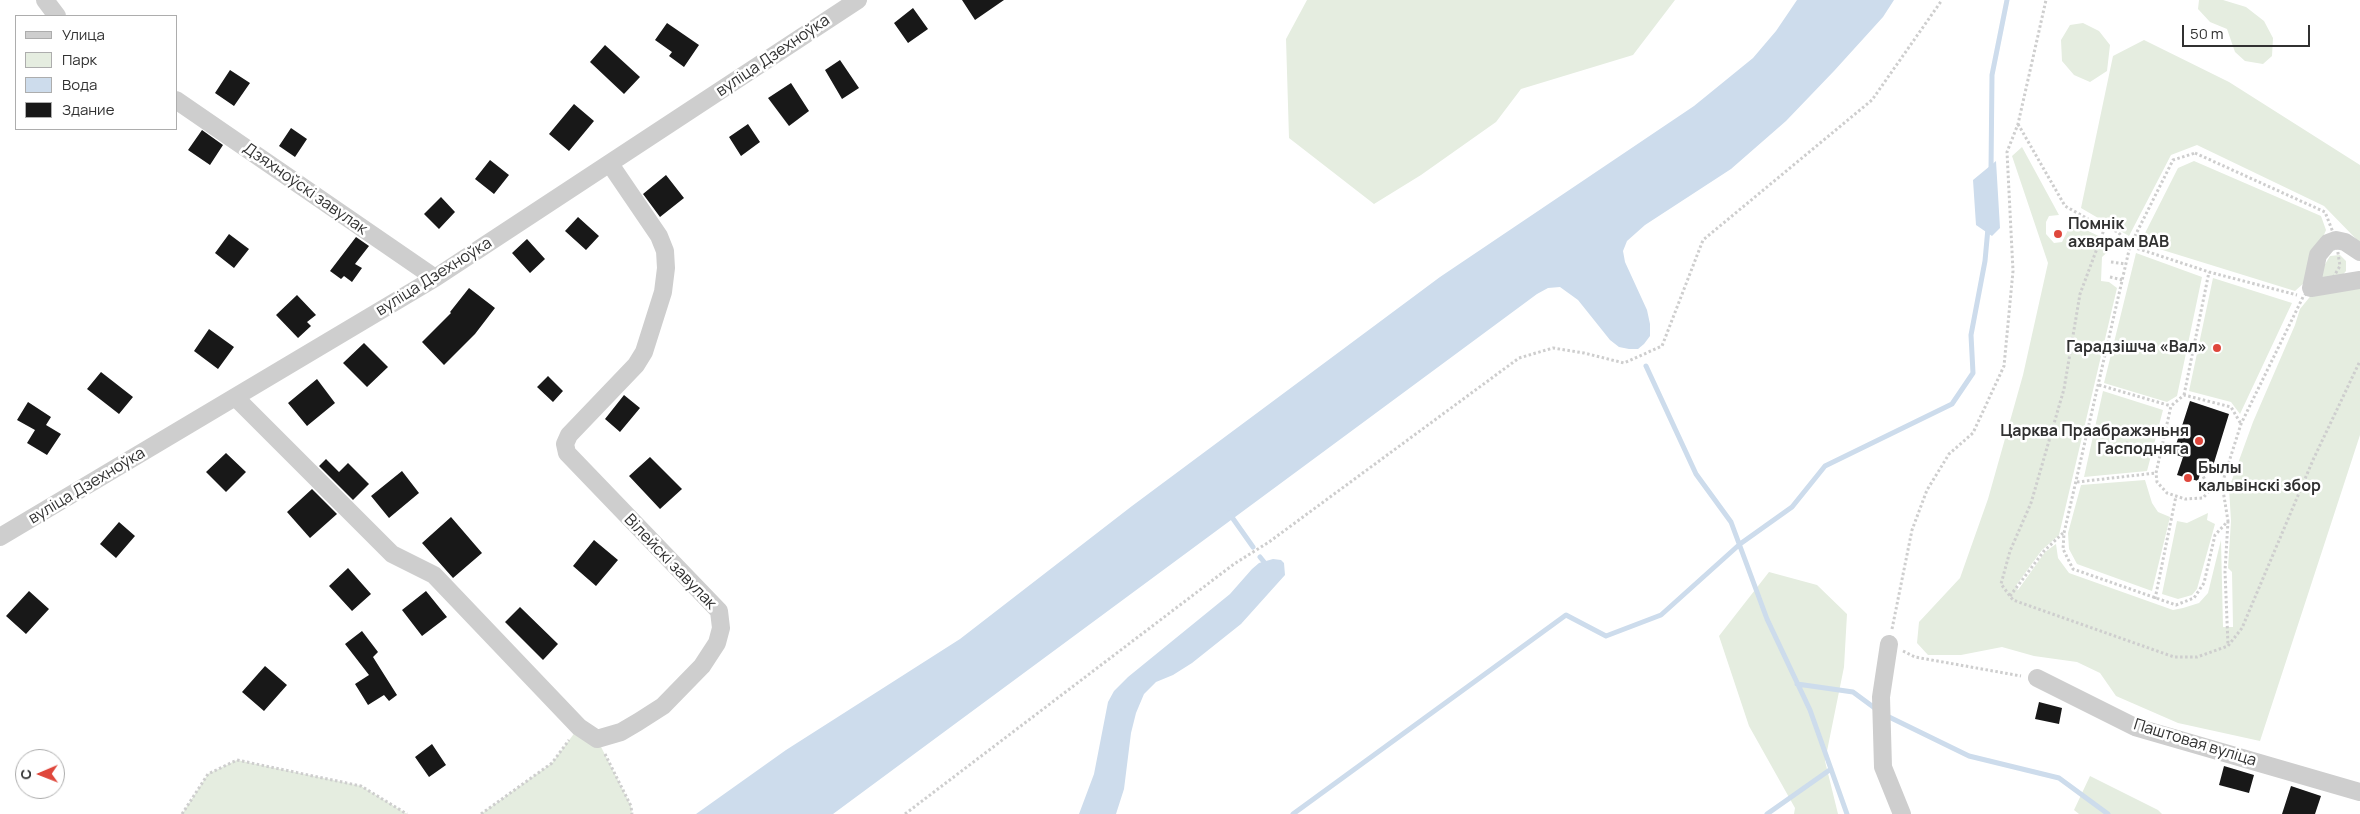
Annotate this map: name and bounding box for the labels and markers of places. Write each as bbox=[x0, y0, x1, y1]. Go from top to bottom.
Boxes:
place label: Помнік ахвярам ВАВ bbox=[2068, 215, 2169, 253]
marker: Помнік ахвярам ВАВ bbox=[2052, 228, 2064, 240]
place label: Гарадзішча «Вал» bbox=[2066, 338, 2207, 358]
marker: Гарадзішча «Вал» bbox=[2211, 342, 2223, 354]
place label: Царква Праабражэньня Гасподняга bbox=[2000, 422, 2189, 460]
marker: Царква Праабражэньня Гасподняга bbox=[2193, 435, 2205, 447]
place label: Былы кальвінскі збор bbox=[2198, 459, 2321, 497]
marker: Былы кальвінскі збор bbox=[2182, 472, 2194, 484]

